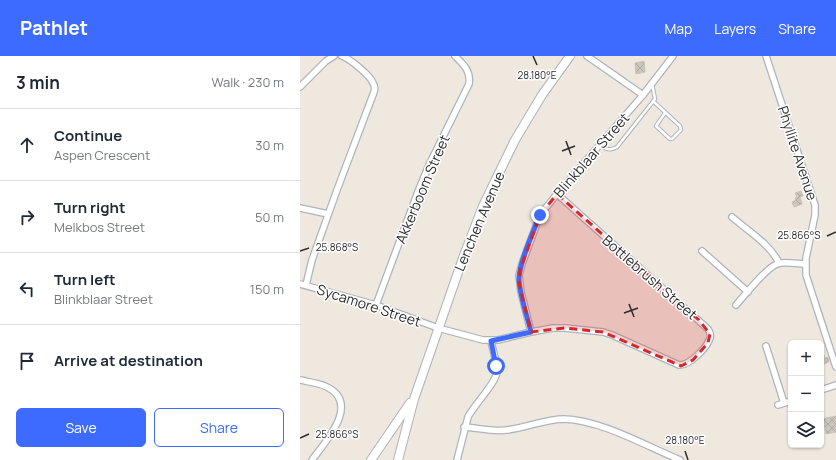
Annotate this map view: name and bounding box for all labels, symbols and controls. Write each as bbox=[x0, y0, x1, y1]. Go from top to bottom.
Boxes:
text: Pathlet bbox=[20, 15, 88, 41]
text: Map bbox=[664, 19, 692, 38]
text: Layers bbox=[714, 19, 756, 38]
text: Share bbox=[778, 19, 816, 38]
text: 28.180°E bbox=[518, 68, 557, 82]
text: 3 min bbox=[16, 71, 60, 94]
text: Walk · 230 m bbox=[211, 73, 284, 91]
street label: Phyllite Avenue bbox=[774, 103, 822, 203]
street label: Blinkblaar Street bbox=[549, 108, 633, 201]
text: Continue bbox=[54, 125, 122, 146]
street label: Akkerboom Street bbox=[390, 131, 454, 246]
icon: ahead bbox=[16, 134, 38, 156]
text: 30 m bbox=[255, 136, 284, 154]
text: Aspen Crescent bbox=[54, 146, 150, 164]
street label: Lenchen Avenue bbox=[449, 168, 509, 274]
text: Turn right bbox=[54, 197, 125, 218]
icon: right bbox=[16, 206, 38, 228]
route end bbox=[531, 206, 549, 224]
text: 50 m bbox=[255, 208, 284, 226]
text: Melkbos Street bbox=[54, 218, 145, 236]
text: 25.866°S bbox=[778, 228, 820, 242]
street label: Bottlebrush Street bbox=[599, 230, 702, 324]
text: 25.868°S bbox=[316, 240, 358, 254]
text: Turn left bbox=[54, 269, 116, 290]
icon: left bbox=[16, 278, 38, 300]
street label: Sycamore Street bbox=[315, 279, 424, 331]
text: 150 m bbox=[250, 280, 284, 298]
text: Blinkblaar Street bbox=[54, 290, 153, 308]
map controls bbox=[788, 340, 824, 448]
button: + bbox=[788, 340, 824, 376]
icon: arrive bbox=[16, 350, 38, 372]
text: Arrive at destination bbox=[54, 350, 203, 371]
route start bbox=[487, 357, 505, 375]
button: − bbox=[788, 376, 824, 412]
button: Save bbox=[16, 408, 146, 447]
button: Share bbox=[154, 408, 284, 447]
button: layers bbox=[788, 412, 824, 448]
text: 25.866°S bbox=[316, 427, 358, 441]
text: 28.180°E bbox=[666, 433, 705, 447]

